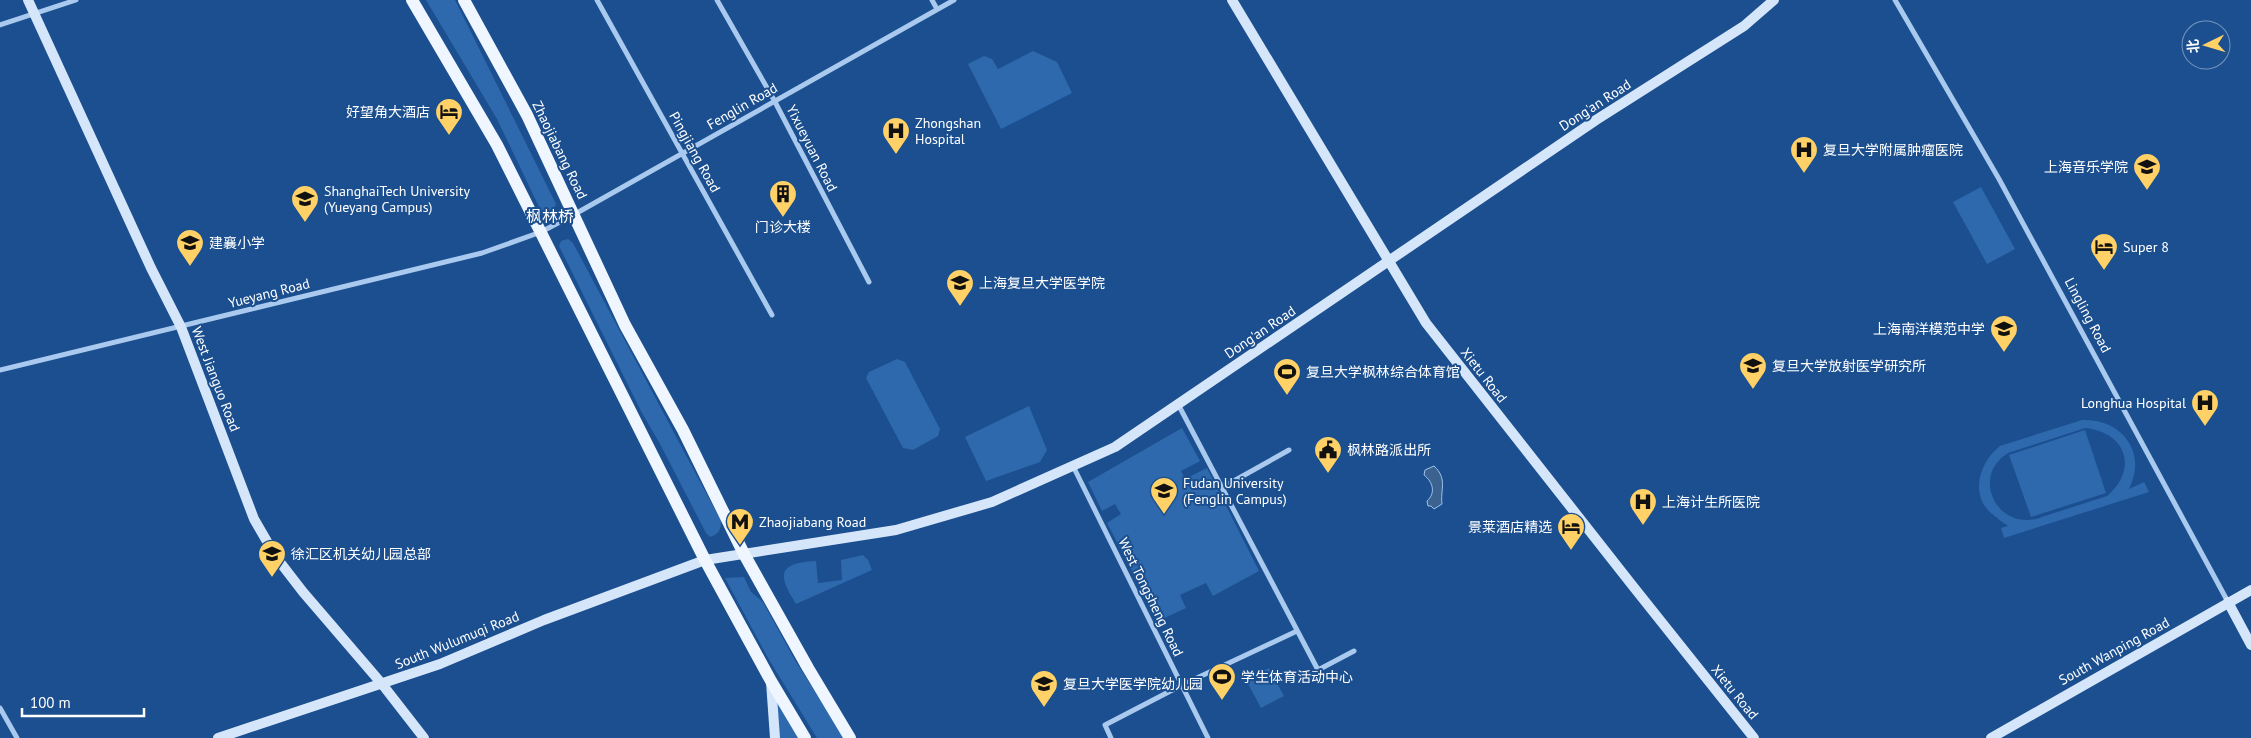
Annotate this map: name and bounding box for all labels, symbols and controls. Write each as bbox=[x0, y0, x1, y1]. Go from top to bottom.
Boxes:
north arrow bbox=[2181, 20, 2231, 70]
text: 北 bbox=[2183, 38, 2203, 54]
street label: Dong'an Road bbox=[1556, 75, 1634, 135]
street label: Fenglin Road bbox=[704, 79, 780, 133]
hotel icon: 好望角大酒店 bbox=[434, 97, 464, 136]
street label: Zhaojiabang Road bbox=[528, 98, 592, 202]
street label: Yixueyuan Road bbox=[782, 102, 842, 194]
place label: 好望角大酒店 bbox=[346, 103, 430, 121]
street label: Pingjiang Road bbox=[665, 108, 725, 196]
place label: Zhongshan Hospital bbox=[915, 114, 981, 148]
hospital icon: Zhongshan Hospital bbox=[881, 116, 911, 155]
hospital icon: 复旦大学附属肿瘤医院 bbox=[1789, 135, 1819, 174]
place label: 复旦大学附属肿瘤医院 bbox=[1823, 141, 1963, 159]
school or university icon: 上海音乐学院 bbox=[2132, 152, 2162, 191]
place label: 上海音乐学院 bbox=[2044, 158, 2128, 176]
building icon: 门诊大楼 bbox=[768, 179, 798, 218]
place label: ShanghaiTech University (Yueyang Campus) bbox=[324, 182, 471, 216]
school or university icon: ShanghaiTech University (Yueyang Campus) bbox=[290, 184, 320, 223]
district label: 枫林桥 bbox=[526, 206, 574, 226]
place label: 门诊大楼 bbox=[755, 218, 811, 236]
school or university icon: 建襄小学 bbox=[175, 228, 205, 267]
hotel icon: Super 8 bbox=[2089, 232, 2119, 271]
place label: 建襄小学 bbox=[209, 234, 265, 252]
place label: Super 8 bbox=[2123, 238, 2169, 256]
school or university icon: 上海复旦大学医学院 bbox=[945, 268, 975, 307]
street label: Yueyang Road bbox=[226, 274, 312, 312]
place label: 上海复旦大学医学院 bbox=[979, 274, 1105, 292]
street label: Lingling Road bbox=[2061, 274, 2115, 356]
street label: Dong'an Road bbox=[1221, 302, 1299, 362]
school or university icon: 上海南洋模范中学 bbox=[1989, 314, 2019, 353]
place label: 上海南洋模范中学 bbox=[1873, 320, 1985, 338]
street label: West Jianguo Road bbox=[188, 324, 244, 434]
street label: Xietu Road bbox=[1457, 344, 1511, 406]
school or university icon: 复旦大学放射医学研究所 bbox=[1738, 351, 1768, 390]
sports icon: 复旦大学枫林综合体育馆 bbox=[1272, 357, 1302, 396]
place label: 复旦大学放射医学研究所 bbox=[1772, 357, 1926, 375]
place label: 复旦大学枫林综合体育馆 bbox=[1306, 363, 1460, 381]
hospital icon: Longhua Hospital bbox=[2190, 388, 2220, 427]
place label: Longhua Hospital bbox=[2081, 394, 2186, 412]
public building icon: 枫林路派出所 bbox=[1313, 435, 1343, 474]
place label: 枫林路派出所 bbox=[1347, 441, 1431, 459]
place label: Fudan University (Fenglin Campus) bbox=[1183, 474, 1287, 508]
school or university icon: Fudan University (Fenglin Campus) bbox=[1149, 476, 1179, 515]
hospital icon: 上海计生所医院 bbox=[1628, 487, 1658, 526]
place label: 上海计生所医院 bbox=[1662, 493, 1760, 511]
metro station icon: Zhaojiabang Road bbox=[725, 507, 755, 546]
hotel icon: 景莱酒店精选 bbox=[1556, 512, 1586, 551]
place label: Zhaojiabang Road bbox=[759, 513, 866, 531]
place label: 景莱酒店精选 bbox=[1468, 518, 1552, 536]
street label: West Tongsheng Road bbox=[1114, 535, 1188, 659]
school or university icon: 徐汇区机关幼儿园总部 bbox=[257, 539, 287, 578]
place label: 徐汇区机关幼儿园总部 bbox=[291, 545, 431, 563]
street label: South Wulumuqi Road bbox=[392, 607, 522, 673]
street label: South Wanping Road bbox=[2055, 613, 2173, 689]
street label: Xietu Road bbox=[1707, 661, 1763, 723]
sports icon: 学生体育活动中心 bbox=[1207, 662, 1237, 701]
place label: 学生体育活动中心 bbox=[1241, 668, 1353, 686]
school or university icon: 复旦大学医学院幼儿园 bbox=[1029, 669, 1059, 708]
place label: 复旦大学医学院幼儿园 bbox=[1063, 675, 1203, 693]
scale bar bbox=[22, 686, 145, 718]
text: 100 m bbox=[30, 693, 71, 712]

